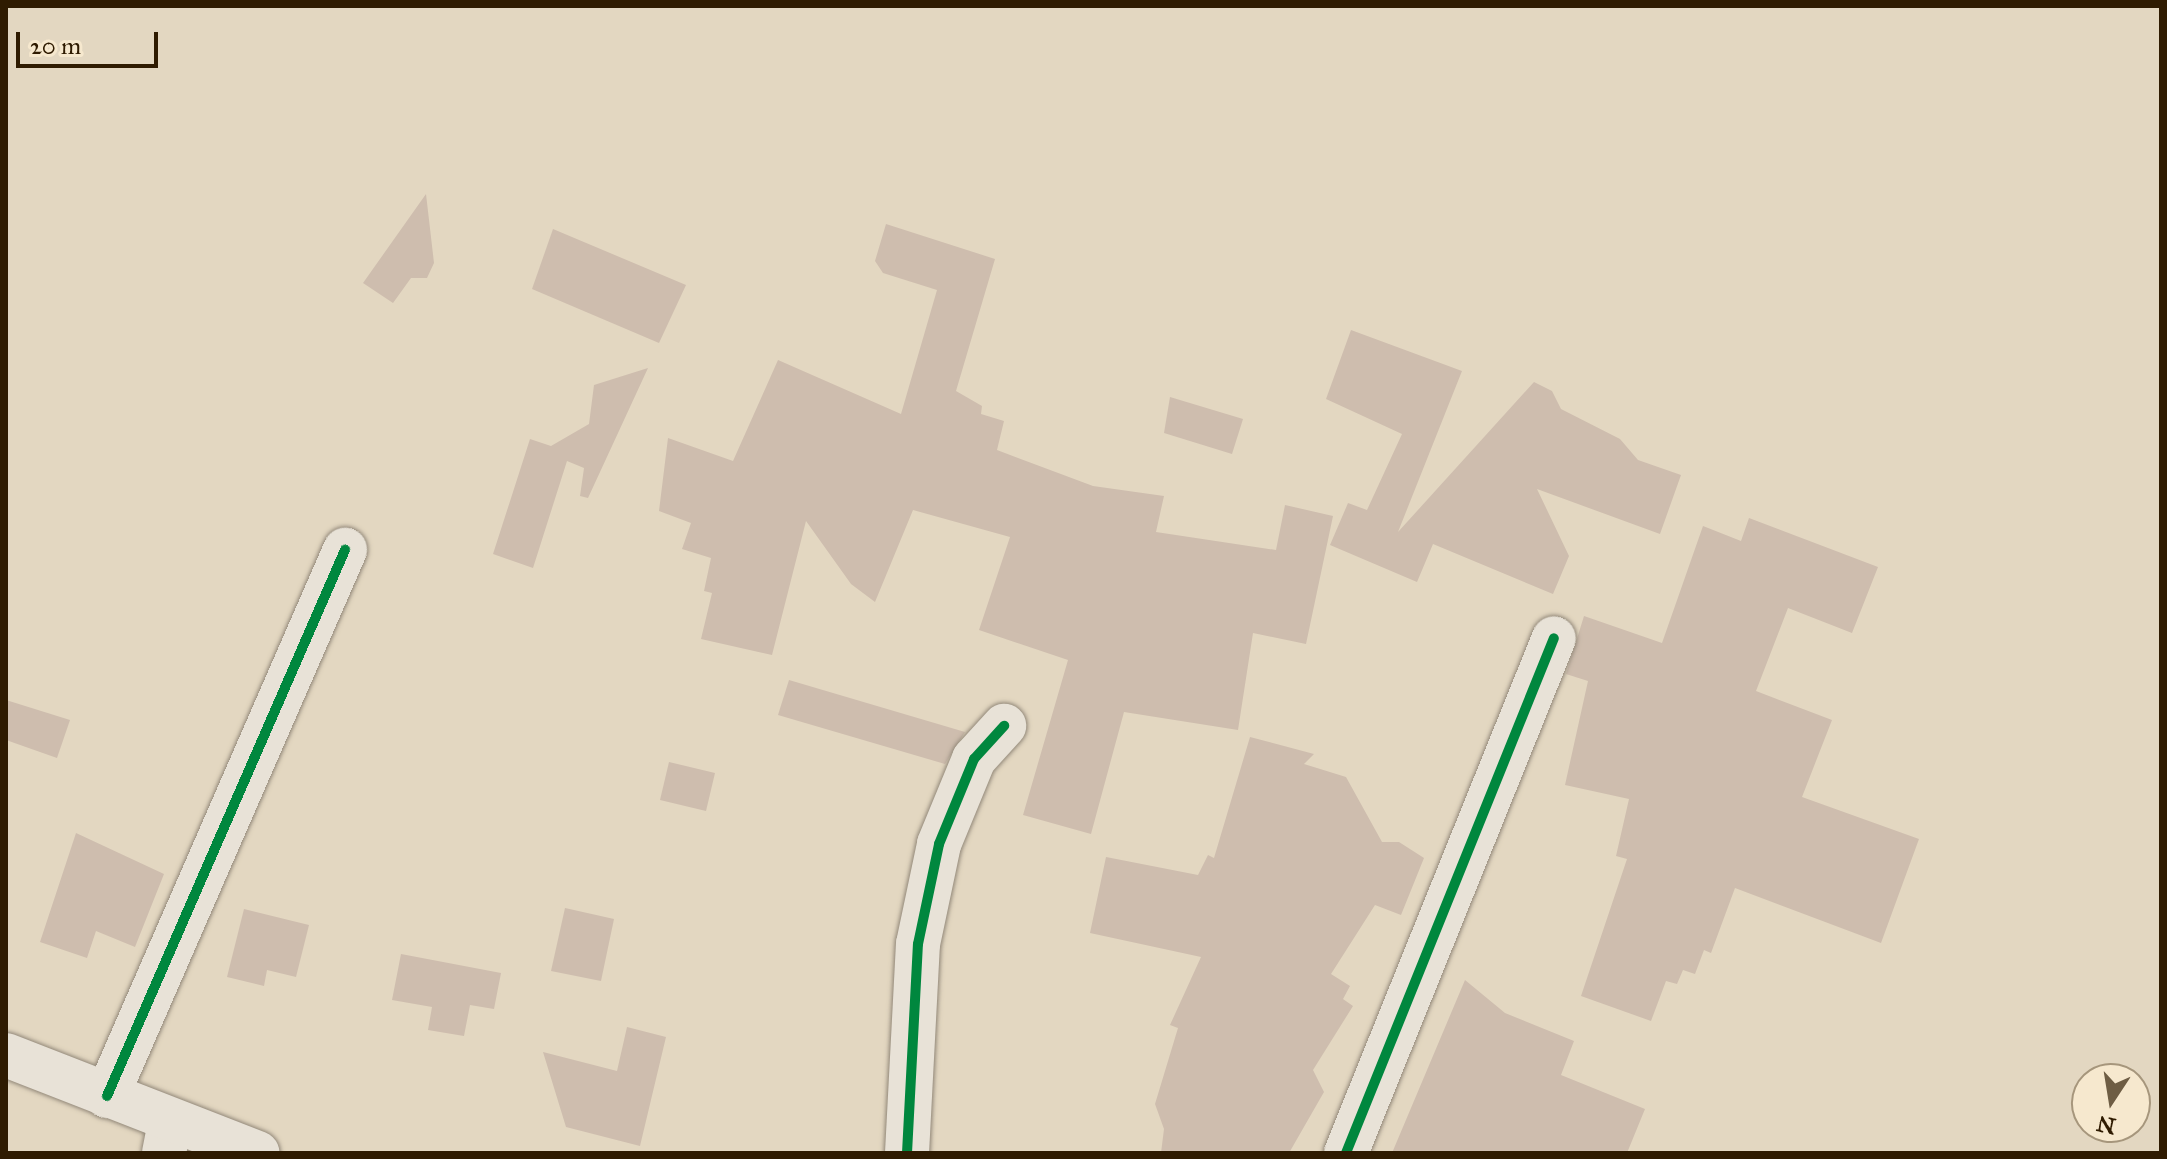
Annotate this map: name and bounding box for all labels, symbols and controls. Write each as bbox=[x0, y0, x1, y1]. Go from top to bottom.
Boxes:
scale bar bbox=[20, 16, 162, 66]
text: 20 m bbox=[30, 31, 81, 61]
north arrow bbox=[2071, 1063, 2151, 1143]
text: N bbox=[2094, 1110, 2118, 1140]

